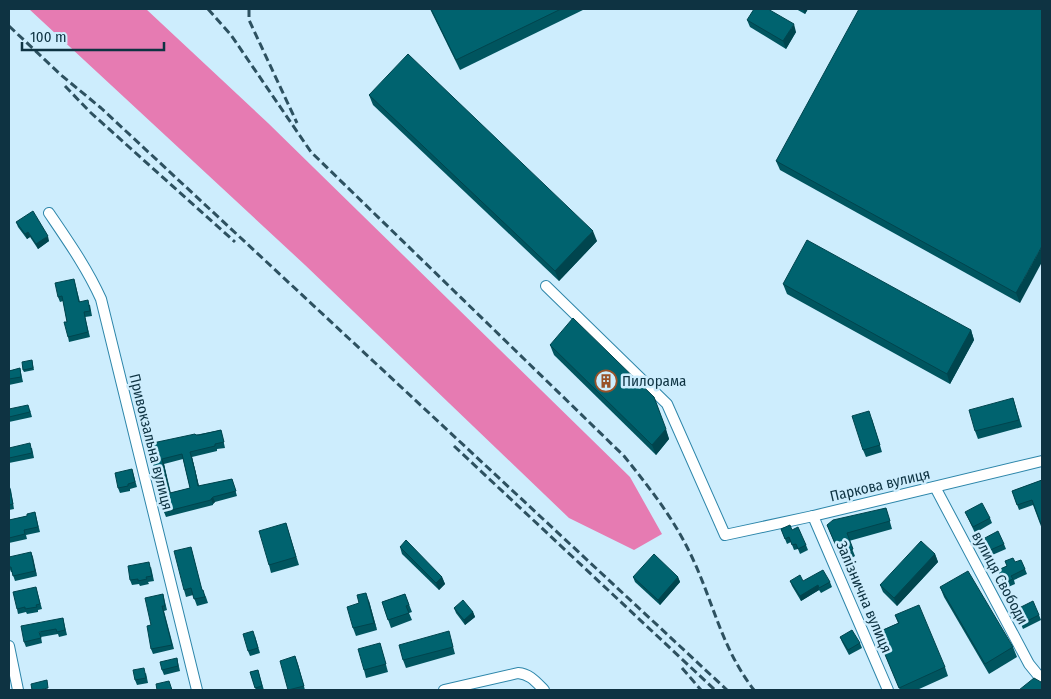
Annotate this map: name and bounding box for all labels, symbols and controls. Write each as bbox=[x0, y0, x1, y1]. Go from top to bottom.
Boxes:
scale bar bbox=[22, 20, 165, 52]
text: 100 m bbox=[30, 28, 67, 46]
building icon: Пилорама bbox=[594, 369, 618, 393]
street label: Привокзальна вулиця bbox=[125, 372, 177, 512]
place label: Пилорама bbox=[622, 372, 686, 390]
street label: Паркова вулиця bbox=[828, 465, 932, 505]
street label: вулиця Свободи bbox=[968, 529, 1032, 627]
street label: Залізнична вулиця bbox=[832, 538, 896, 656]

